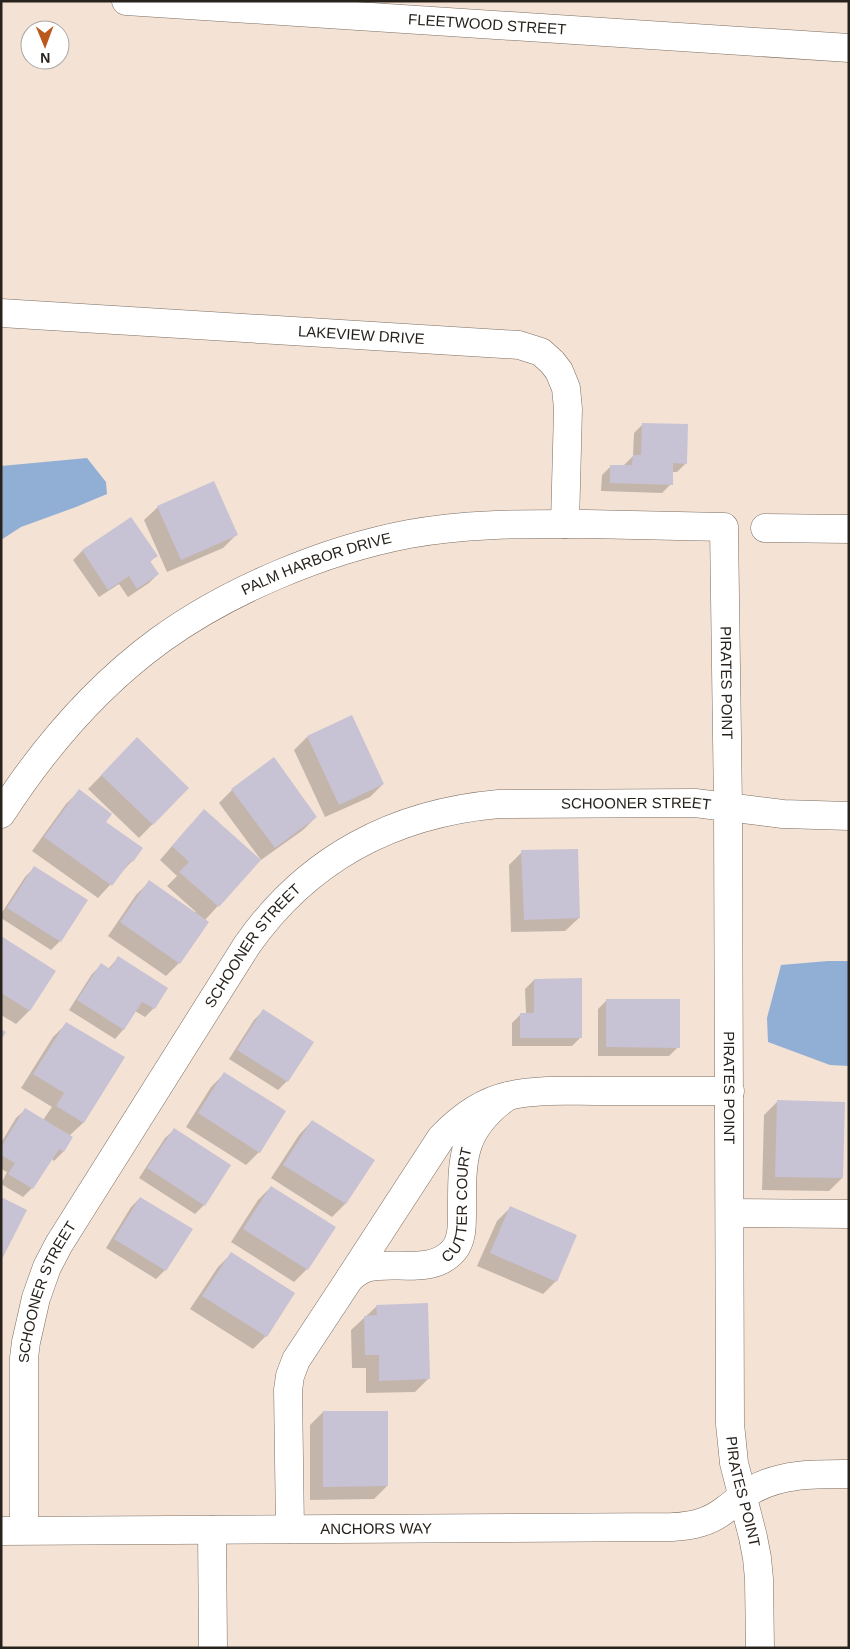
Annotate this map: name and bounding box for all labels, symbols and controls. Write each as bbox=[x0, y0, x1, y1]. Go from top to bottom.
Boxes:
street label: FLEETWOOD STREET bbox=[408, 10, 567, 38]
north arrow bbox=[20, 20, 70, 70]
text: N bbox=[40, 50, 50, 66]
street label: LAKEVIEW DRIVE bbox=[298, 322, 425, 347]
street label: PALM HARBOR DRIVE bbox=[238, 529, 393, 598]
street label: PIRATES POINT bbox=[717, 626, 736, 740]
street label: SCHOONER STREET bbox=[561, 794, 712, 813]
street label: SCHOONER STREET bbox=[201, 880, 304, 1011]
street label: PIRATES POINT bbox=[721, 1031, 738, 1144]
street label: CUTTER COURT bbox=[438, 1146, 475, 1266]
street label: SCHOONER STREET bbox=[15, 1218, 79, 1363]
street label: PIRATES POINT bbox=[723, 1435, 764, 1548]
street label: ANCHORS WAY bbox=[320, 1519, 432, 1537]

